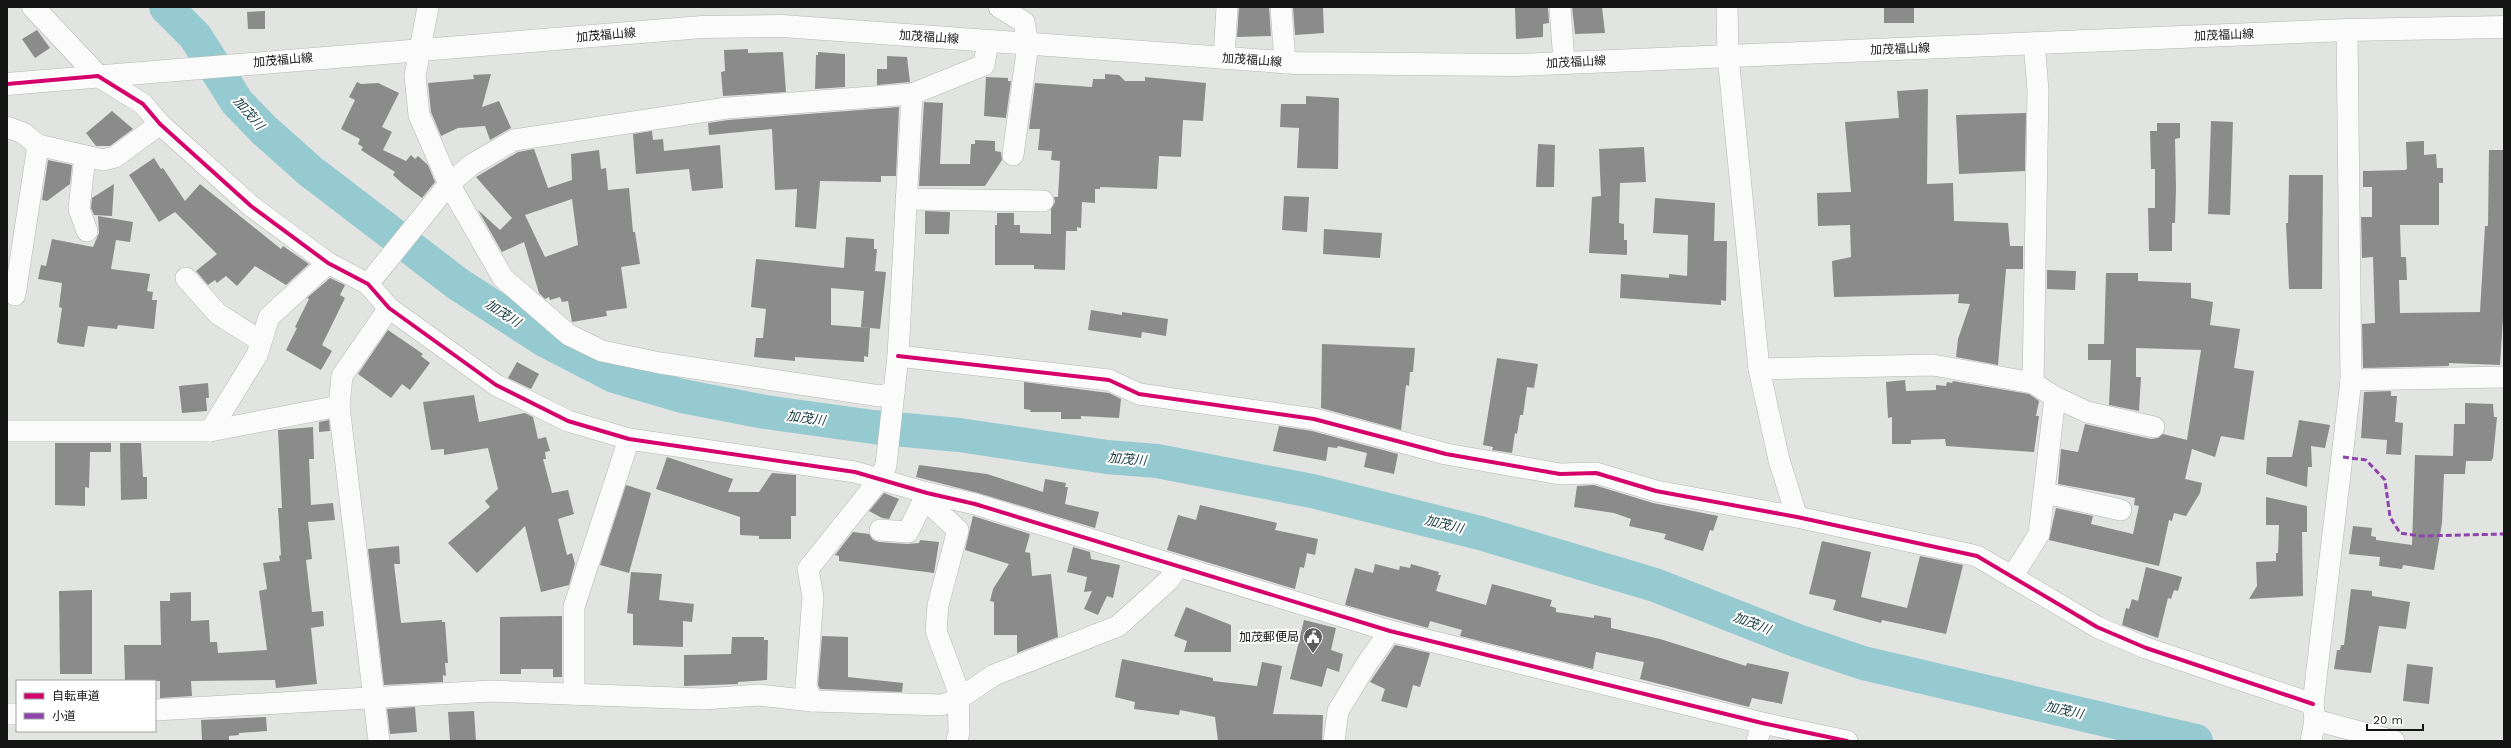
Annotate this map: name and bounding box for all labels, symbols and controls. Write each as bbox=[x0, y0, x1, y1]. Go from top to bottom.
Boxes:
street label: 加茂福山線 bbox=[575, 25, 637, 45]
street label: 加茂福山線 bbox=[2194, 27, 2254, 43]
street label: 加茂福山線 bbox=[899, 28, 959, 46]
street label: 加茂福山線 bbox=[1870, 41, 1930, 57]
street label: 加茂福山線 bbox=[252, 50, 314, 70]
street label: 加茂福山線 bbox=[1222, 51, 1282, 69]
street label: 加茂福山線 bbox=[1546, 53, 1606, 71]
water label: 加茂川 bbox=[231, 93, 269, 134]
water label: 加茂川 bbox=[483, 296, 525, 331]
water label: 加茂川 bbox=[786, 408, 828, 428]
water label: 加茂川 bbox=[1107, 450, 1149, 468]
water label: 加茂川 bbox=[1423, 512, 1467, 536]
water label: 加茂川 bbox=[1731, 609, 1775, 638]
public building icon: 加茂郵便局 bbox=[1302, 626, 1324, 654]
place label: 加茂郵便局 bbox=[1239, 630, 1299, 644]
legend bbox=[16, 680, 156, 732]
text: 自転車道 bbox=[52, 689, 100, 703]
water label: 加茂川 bbox=[2043, 698, 2087, 722]
scale bar bbox=[2367, 706, 2423, 732]
text: 小道 bbox=[52, 709, 76, 723]
text: 20 m bbox=[2373, 713, 2403, 727]

